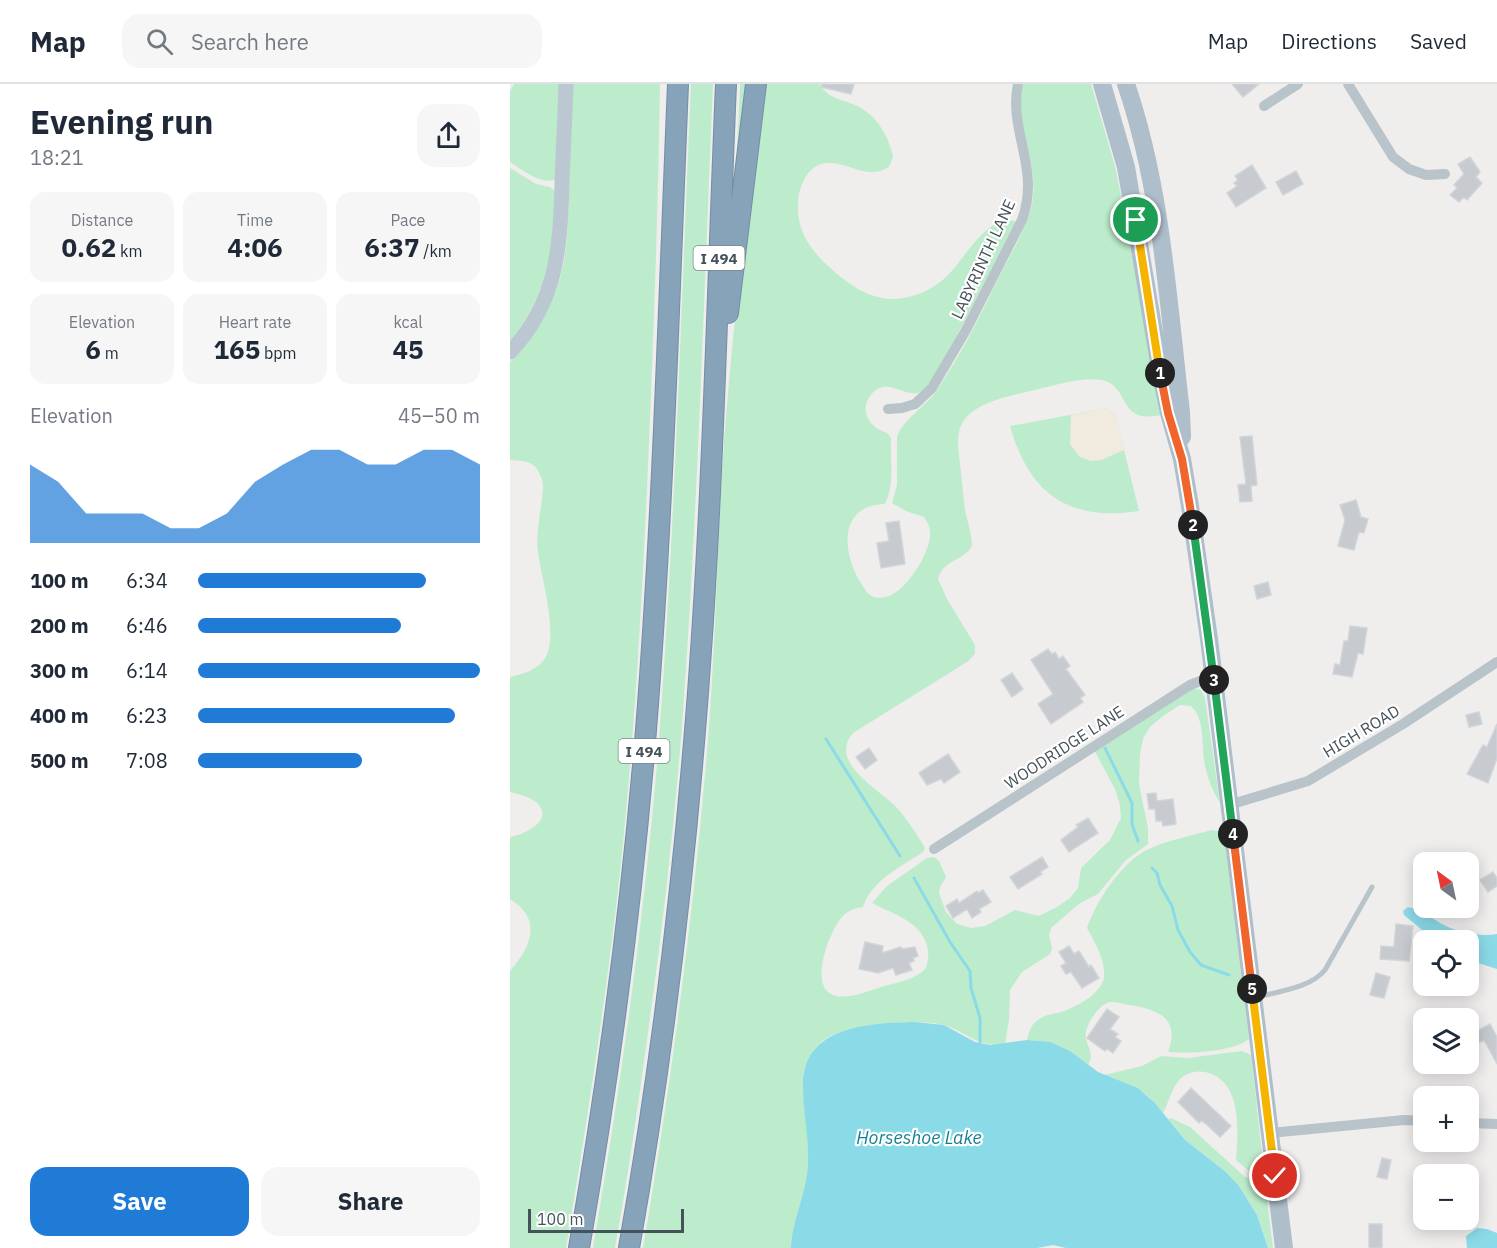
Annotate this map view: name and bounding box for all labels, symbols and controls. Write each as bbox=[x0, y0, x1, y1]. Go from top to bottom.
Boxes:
search box bbox=[122, 14, 542, 68]
text: Map bbox=[30, 23, 86, 60]
icon: search bbox=[143, 25, 176, 58]
text: Search here bbox=[191, 27, 309, 56]
text: Map bbox=[1208, 27, 1248, 55]
text: Directions bbox=[1281, 27, 1377, 55]
text: Saved bbox=[1410, 27, 1467, 55]
text: Evening run bbox=[30, 100, 214, 143]
button: share bbox=[417, 104, 480, 167]
text: 18:21 bbox=[30, 144, 84, 171]
pin bbox=[1110, 194, 1161, 245]
street label: LABYRINTH LANE bbox=[947, 196, 1019, 322]
icon: arrive bbox=[1119, 203, 1152, 236]
text: Distance bbox=[71, 210, 133, 230]
text: Time bbox=[237, 210, 273, 230]
text: Pace bbox=[391, 210, 425, 230]
text: 0.62 bbox=[61, 230, 116, 264]
text: 4:06 bbox=[227, 230, 283, 264]
text: 6:37 bbox=[364, 230, 420, 264]
text: km bbox=[116, 241, 143, 261]
text: /km bbox=[420, 241, 452, 261]
road number: I 494 bbox=[694, 246, 744, 270]
text: Elevation bbox=[69, 312, 135, 332]
text: Heart rate bbox=[219, 312, 291, 332]
text: kcal bbox=[393, 312, 423, 332]
text: 6 bbox=[85, 332, 101, 366]
text: 165 bbox=[213, 332, 260, 366]
text: 45 bbox=[392, 332, 424, 366]
text: m bbox=[101, 343, 119, 363]
text: bpm bbox=[260, 343, 297, 363]
pin: 1 bbox=[1145, 358, 1175, 388]
text: 1 bbox=[1155, 363, 1165, 383]
text: Elevation bbox=[30, 402, 113, 429]
text: 45–50 m bbox=[398, 402, 480, 429]
pin: 2 bbox=[1178, 510, 1208, 540]
text: 2 bbox=[1188, 515, 1198, 535]
text: 100 m bbox=[30, 567, 89, 594]
text: 6:34 bbox=[126, 567, 168, 594]
text: 200 m bbox=[30, 612, 89, 639]
text: 6:46 bbox=[126, 612, 168, 639]
text: 300 m bbox=[30, 657, 89, 684]
text: 6:14 bbox=[126, 657, 168, 684]
pin: 3 bbox=[1199, 665, 1229, 695]
text: 3 bbox=[1209, 670, 1219, 690]
street label: HIGH ROAD bbox=[1319, 700, 1403, 762]
street label: WOODRIDGE LANE bbox=[1000, 701, 1128, 793]
text: 400 m bbox=[30, 702, 89, 729]
text: 6:23 bbox=[126, 702, 168, 729]
road number: I 494 bbox=[618, 739, 670, 763]
text: 500 m bbox=[30, 747, 89, 774]
text: 7:08 bbox=[126, 747, 168, 774]
pin: 4 bbox=[1218, 819, 1248, 849]
text: 4 bbox=[1228, 824, 1238, 844]
north arrow bbox=[1413, 852, 1479, 918]
map controls bbox=[1413, 852, 1479, 1230]
button: locate bbox=[1413, 930, 1479, 996]
pin: 5 bbox=[1237, 974, 1267, 1004]
text: 5 bbox=[1247, 979, 1257, 999]
button: layers bbox=[1413, 1008, 1479, 1074]
button: + bbox=[1413, 1086, 1479, 1152]
water label: Horseshoe Lake bbox=[856, 1126, 982, 1149]
pin bbox=[1249, 1150, 1300, 1201]
icon: check bbox=[1258, 1159, 1291, 1192]
button: − bbox=[1413, 1164, 1479, 1230]
button: Save bbox=[30, 1167, 249, 1236]
button: Share bbox=[261, 1167, 480, 1236]
scale bar bbox=[528, 1206, 684, 1234]
text: 100 m bbox=[537, 1209, 584, 1229]

